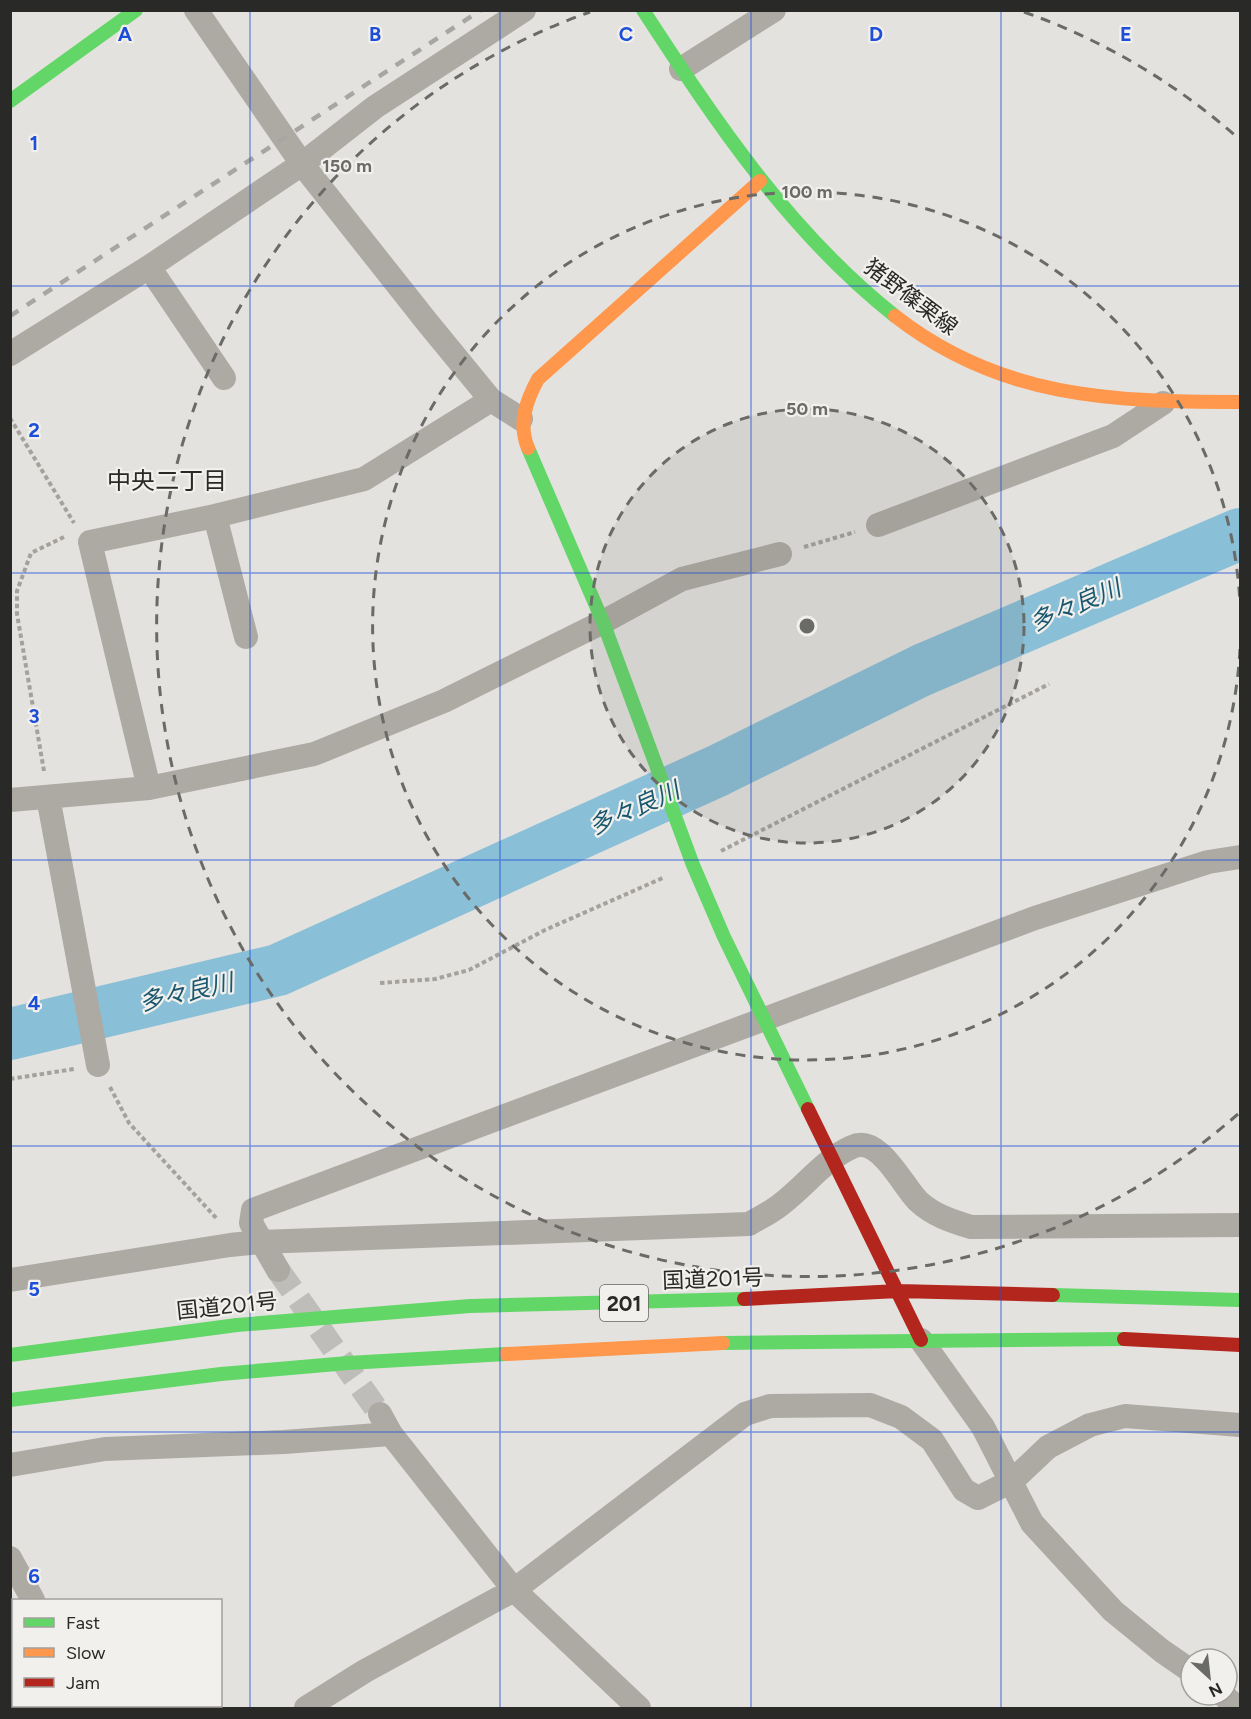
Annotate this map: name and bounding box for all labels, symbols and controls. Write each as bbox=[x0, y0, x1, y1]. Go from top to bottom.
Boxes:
text: A bbox=[118, 22, 133, 46]
text: B bbox=[369, 22, 381, 46]
text: C bbox=[619, 22, 633, 46]
text: D bbox=[869, 22, 883, 46]
text: E bbox=[1120, 22, 1132, 46]
text: 1 bbox=[30, 131, 38, 155]
text: 150 m bbox=[322, 155, 372, 177]
text: 100 m bbox=[782, 181, 832, 203]
street label: 猪野篠栗線 bbox=[859, 253, 963, 341]
text: 50 m bbox=[786, 398, 828, 420]
text: 2 bbox=[28, 418, 40, 442]
district label: 中央二丁目 bbox=[107, 466, 227, 495]
water label: 多々良川 bbox=[1025, 572, 1128, 637]
centre of rings bbox=[797, 616, 817, 636]
text: 3 bbox=[28, 704, 40, 728]
water label: 多々良川 bbox=[584, 774, 686, 841]
water label: 多々良川 bbox=[136, 966, 239, 1017]
text: 4 bbox=[28, 991, 41, 1015]
street label: 国道201号 bbox=[662, 1264, 764, 1294]
text: 5 bbox=[28, 1277, 40, 1301]
road number: 201 bbox=[600, 1285, 648, 1321]
street label: 国道201号 bbox=[175, 1287, 279, 1325]
text: 6 bbox=[28, 1564, 40, 1588]
legend bbox=[12, 1599, 222, 1707]
text: Fast bbox=[66, 1612, 100, 1634]
text: Slow bbox=[66, 1642, 105, 1664]
north arrow bbox=[1179, 1647, 1239, 1707]
text: Jam bbox=[66, 1672, 100, 1694]
text: N bbox=[1206, 1679, 1225, 1701]

